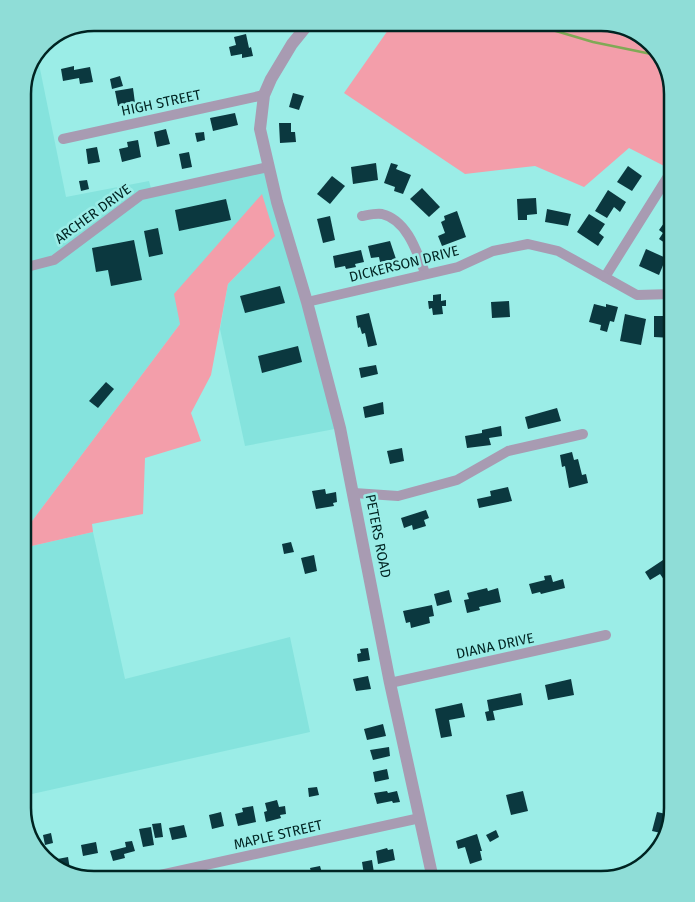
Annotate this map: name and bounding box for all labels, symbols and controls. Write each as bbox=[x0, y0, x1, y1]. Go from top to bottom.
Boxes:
street label: HIGH STREET bbox=[120, 86, 203, 120]
street label: ARCHER DRIVE bbox=[51, 181, 135, 247]
street label: DICKERSON DRIVE bbox=[347, 242, 461, 286]
street label: PETERS ROAD bbox=[362, 493, 394, 579]
street label: DIANA DRIVE bbox=[454, 629, 536, 663]
street label: MAPLE STREET bbox=[232, 816, 325, 853]

